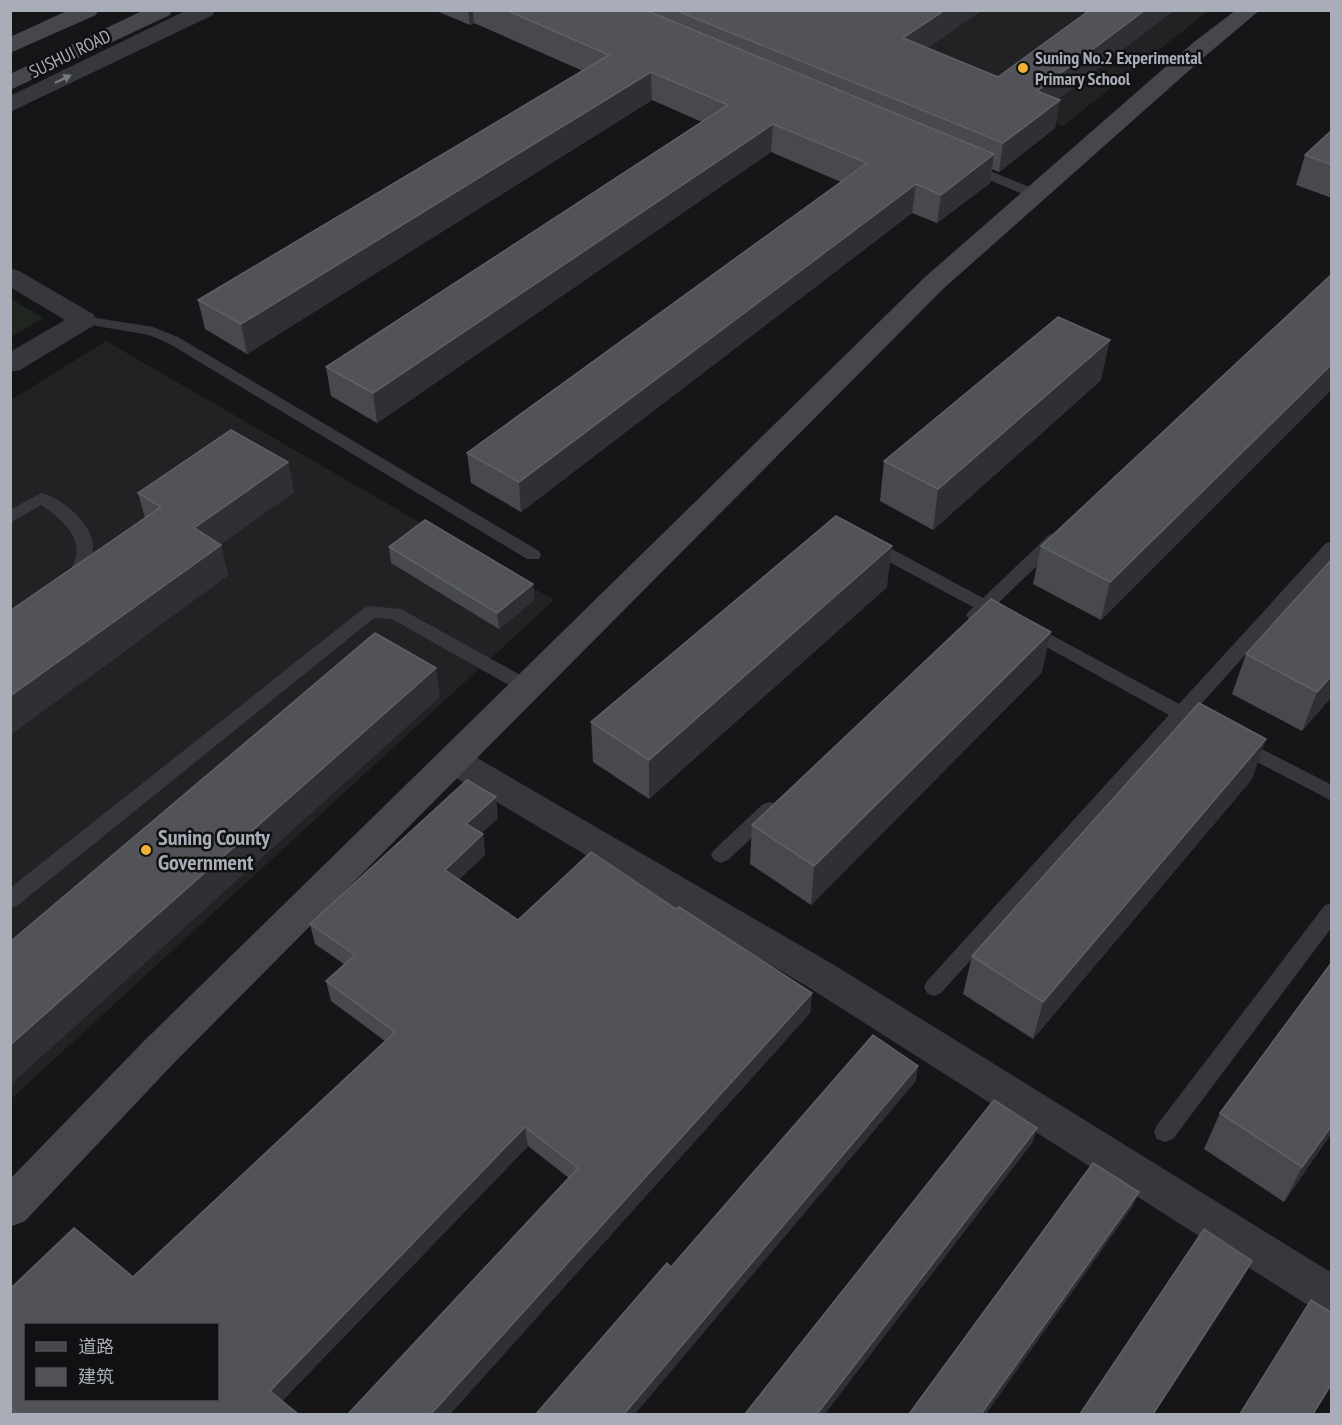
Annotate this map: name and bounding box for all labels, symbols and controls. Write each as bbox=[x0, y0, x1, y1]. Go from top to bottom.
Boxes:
street label: SUSHUI ROAD bbox=[25, 24, 114, 83]
place label: Suning No.2 Experimental Primary School bbox=[1035, 46, 1203, 90]
marker: Suning No.2 Experimental Primary School bbox=[1016, 61, 1030, 75]
one-way arrow bbox=[55, 74, 72, 84]
place label: Suning County Government bbox=[158, 823, 271, 876]
marker: Suning County Government bbox=[139, 843, 153, 857]
legend bbox=[24, 1323, 219, 1401]
text: 道路 bbox=[78, 1335, 114, 1358]
text: 建筑 bbox=[78, 1365, 114, 1388]

